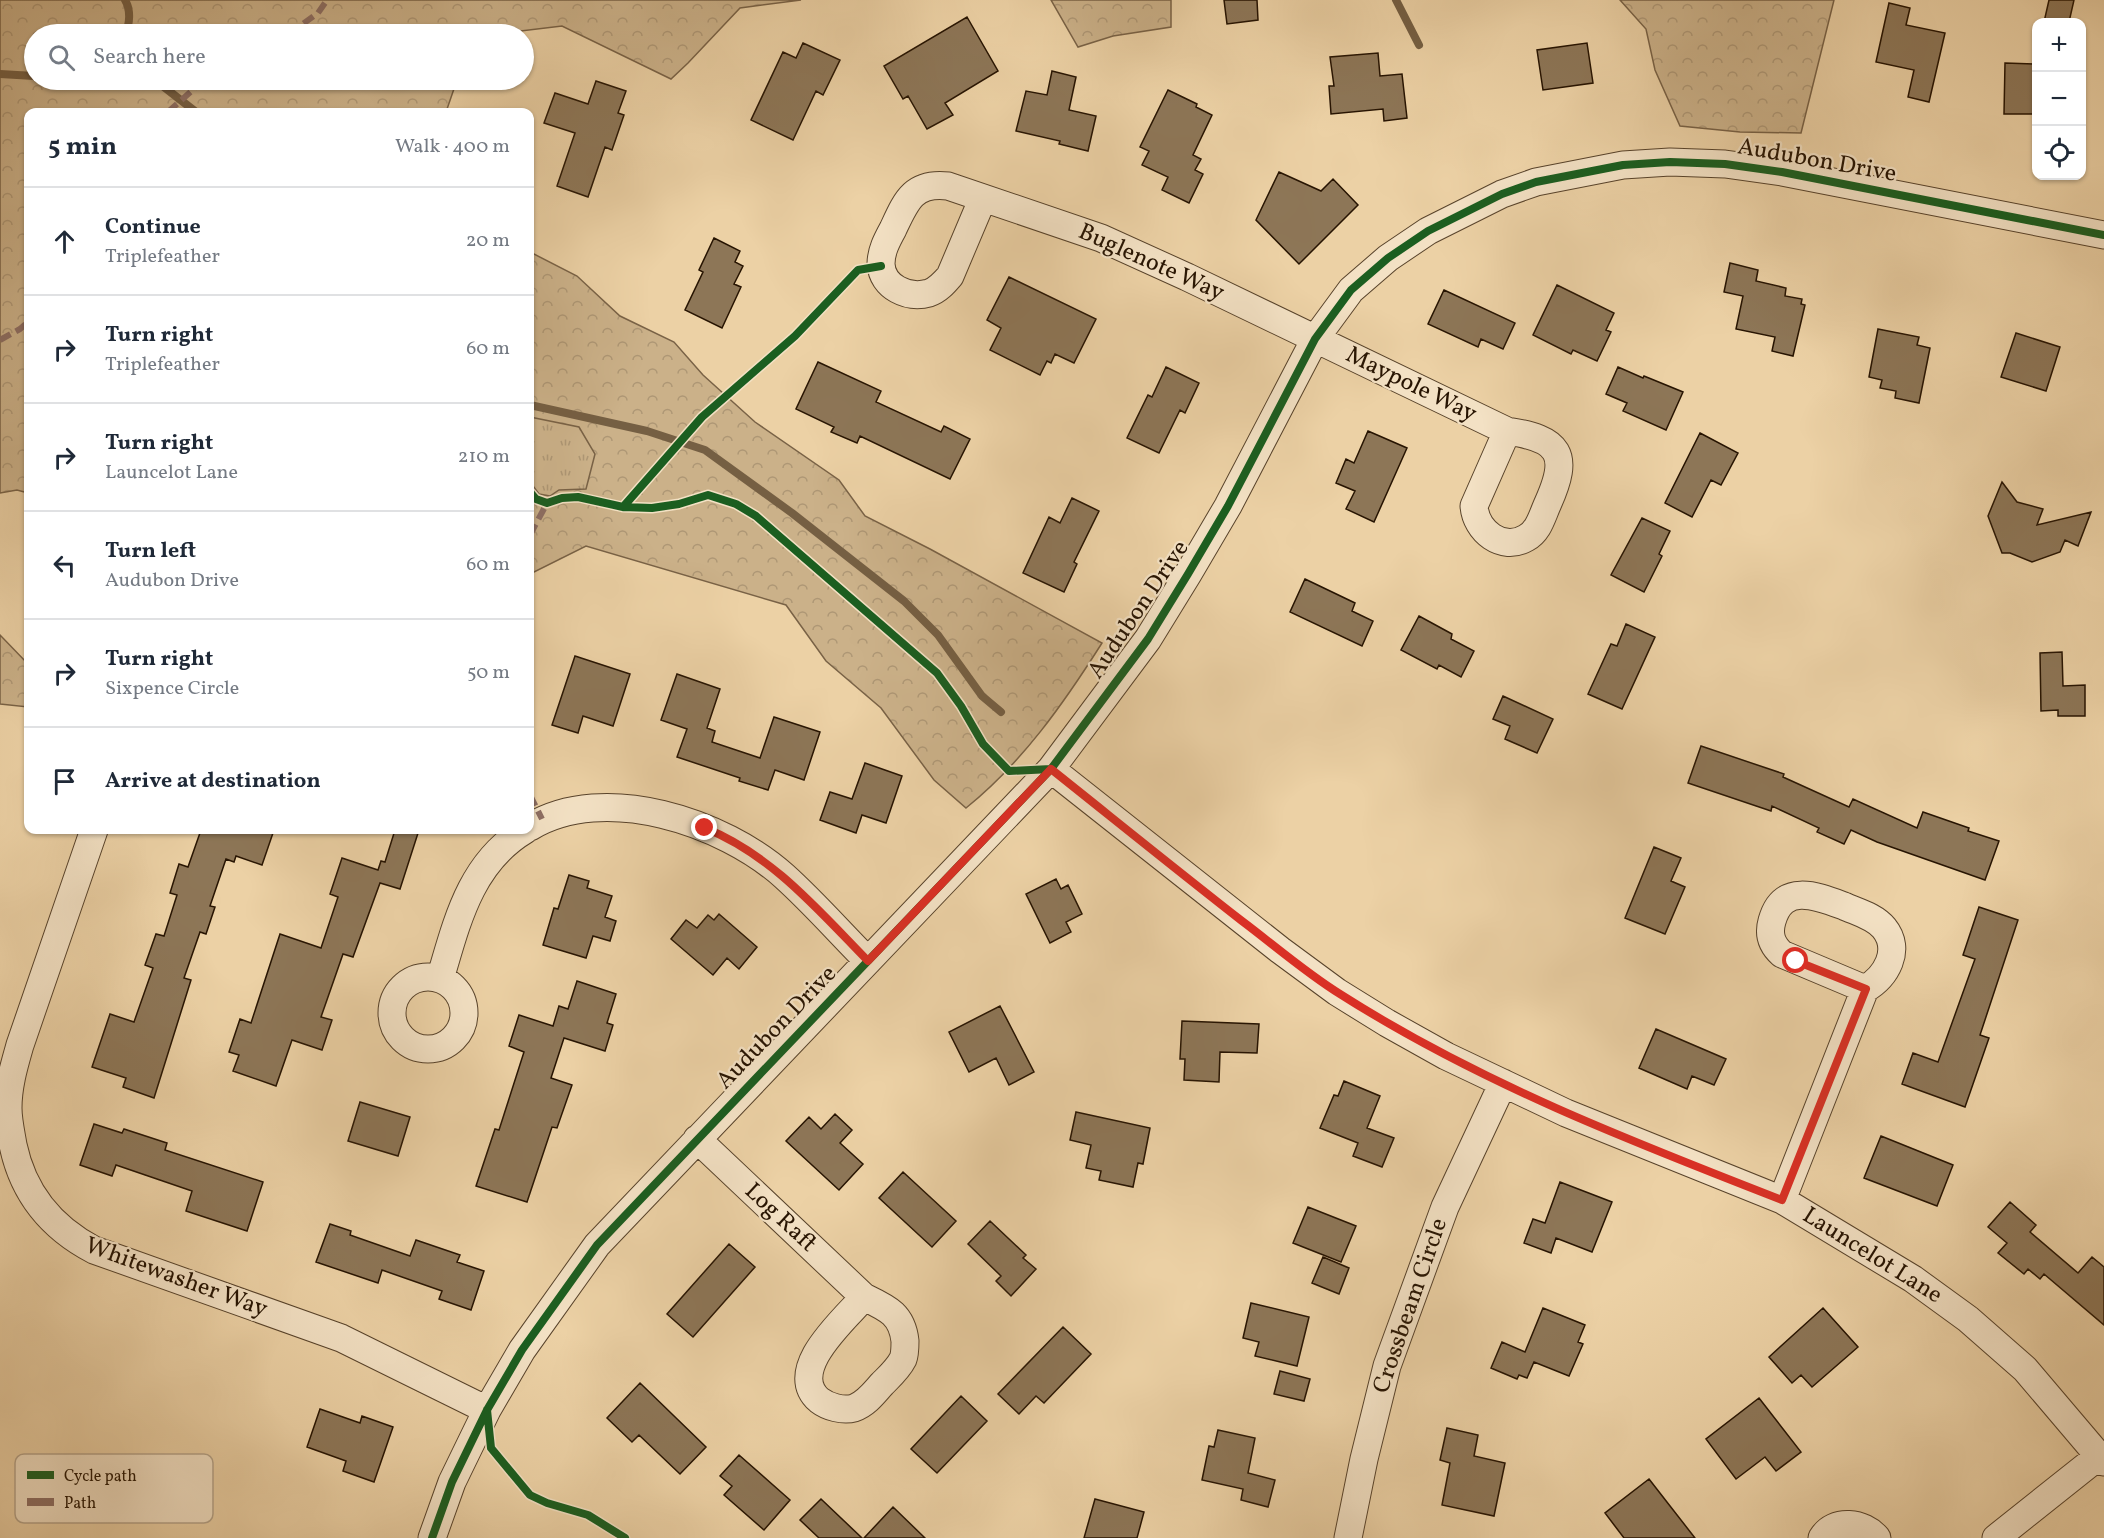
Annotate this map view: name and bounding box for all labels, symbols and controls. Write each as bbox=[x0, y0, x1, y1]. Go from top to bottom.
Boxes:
map controls bbox=[2032, 18, 2086, 180]
button: + bbox=[2032, 18, 2086, 72]
search box bbox=[24, 24, 534, 90]
icon: search bbox=[45, 41, 78, 74]
text: Search here bbox=[93, 42, 206, 73]
button: − bbox=[2032, 72, 2086, 126]
button: locate bbox=[2032, 126, 2086, 180]
text: 5 min bbox=[48, 129, 117, 165]
street label: Audubon Drive bbox=[1735, 130, 1899, 192]
text: Walk · 400 m bbox=[395, 133, 510, 161]
text: Continue bbox=[105, 212, 201, 243]
street label: Buglenote Way bbox=[1073, 216, 1229, 310]
icon: ahead bbox=[48, 225, 81, 258]
text: 20 m bbox=[466, 227, 510, 255]
text: Triplefeather bbox=[105, 243, 220, 271]
text: Turn right bbox=[105, 320, 213, 351]
icon: right bbox=[48, 333, 81, 366]
text: 60 m bbox=[466, 335, 510, 363]
street label: Maypole Way bbox=[1340, 339, 1482, 431]
text: Triplefeather bbox=[105, 351, 220, 379]
text: Turn right bbox=[105, 428, 213, 459]
icon: right bbox=[48, 441, 81, 474]
text: 210 m bbox=[458, 443, 510, 471]
text: Launcelot Lane bbox=[105, 459, 238, 487]
street label: Audubon Drive bbox=[1080, 534, 1198, 686]
text: Turn left bbox=[105, 536, 196, 567]
icon: left bbox=[48, 549, 81, 582]
text: 60 m bbox=[466, 551, 510, 579]
text: Audubon Drive bbox=[105, 567, 239, 595]
text: Turn right bbox=[105, 644, 213, 675]
icon: right bbox=[48, 657, 81, 690]
text: 50 m bbox=[467, 659, 510, 687]
text: Sixpence Circle bbox=[105, 675, 239, 703]
icon: arrive bbox=[48, 765, 81, 798]
text: Arrive at destination bbox=[105, 766, 321, 797]
route end bbox=[691, 814, 717, 840]
route start bbox=[1782, 947, 1808, 973]
street label: Audubon Drive bbox=[709, 958, 845, 1098]
street label: Log Raft bbox=[736, 1175, 824, 1261]
street label: Launcelot Lane bbox=[1795, 1199, 1949, 1313]
street label: Crossbeam Circle bbox=[1365, 1214, 1457, 1398]
street label: Whitewasher Way bbox=[80, 1229, 272, 1327]
legend bbox=[15, 1454, 213, 1523]
text: Cycle path bbox=[64, 1466, 137, 1488]
text: Path bbox=[64, 1493, 96, 1515]

